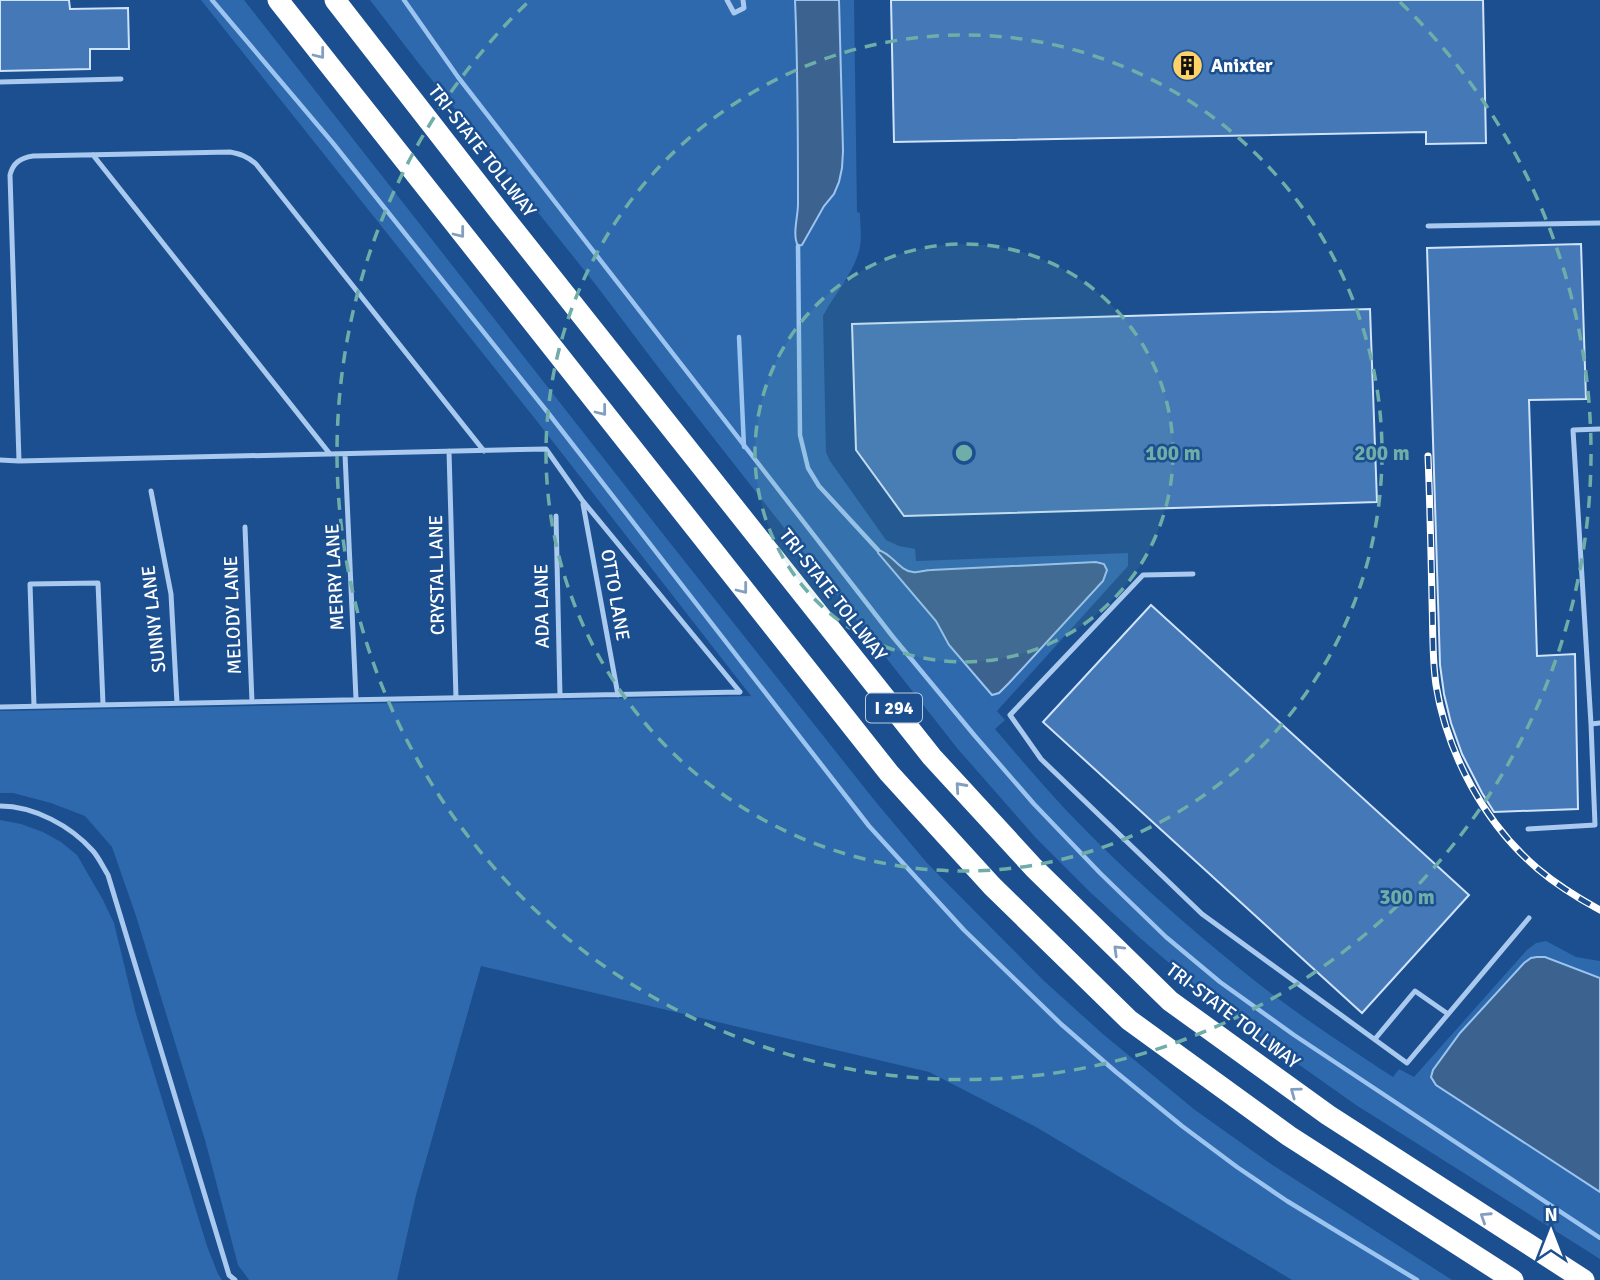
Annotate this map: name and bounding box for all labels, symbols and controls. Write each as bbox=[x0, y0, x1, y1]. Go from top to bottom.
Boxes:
one-way arrow bbox=[312, 45, 324, 58]
building icon: Anixter bbox=[1171, 49, 1205, 83]
place label: Anixter bbox=[1211, 54, 1273, 78]
street label: TRI-STATE TOLLWAY bbox=[423, 80, 542, 222]
one-way arrow bbox=[452, 225, 465, 237]
one-way arrow bbox=[593, 403, 606, 416]
text: 100 m bbox=[1145, 440, 1201, 466]
text: 200 m bbox=[1354, 440, 1410, 466]
centre of rings bbox=[952, 441, 976, 465]
street label: CRYSTAL LANE bbox=[424, 515, 450, 635]
street label: MERRY LANE bbox=[320, 523, 350, 631]
street label: TRI-STATE TOLLWAY bbox=[774, 524, 893, 666]
street label: OTTO LANE bbox=[595, 547, 635, 643]
street label: MELODY LANE bbox=[219, 555, 247, 675]
street label: SUNNY LANE bbox=[136, 564, 172, 674]
street label: ADA LANE bbox=[529, 564, 555, 648]
one-way arrow bbox=[735, 582, 748, 594]
road number: I 294 bbox=[866, 694, 922, 722]
one-way arrow bbox=[955, 782, 968, 795]
text: 300 m bbox=[1379, 884, 1435, 910]
one-way arrow bbox=[1114, 946, 1126, 958]
street label: TRI-STATE TOLLWAY bbox=[1161, 958, 1305, 1075]
one-way arrow bbox=[1290, 1088, 1303, 1100]
north arrow bbox=[1516, 1196, 1586, 1266]
text: N bbox=[1544, 1203, 1558, 1227]
one-way arrow bbox=[1480, 1212, 1493, 1225]

